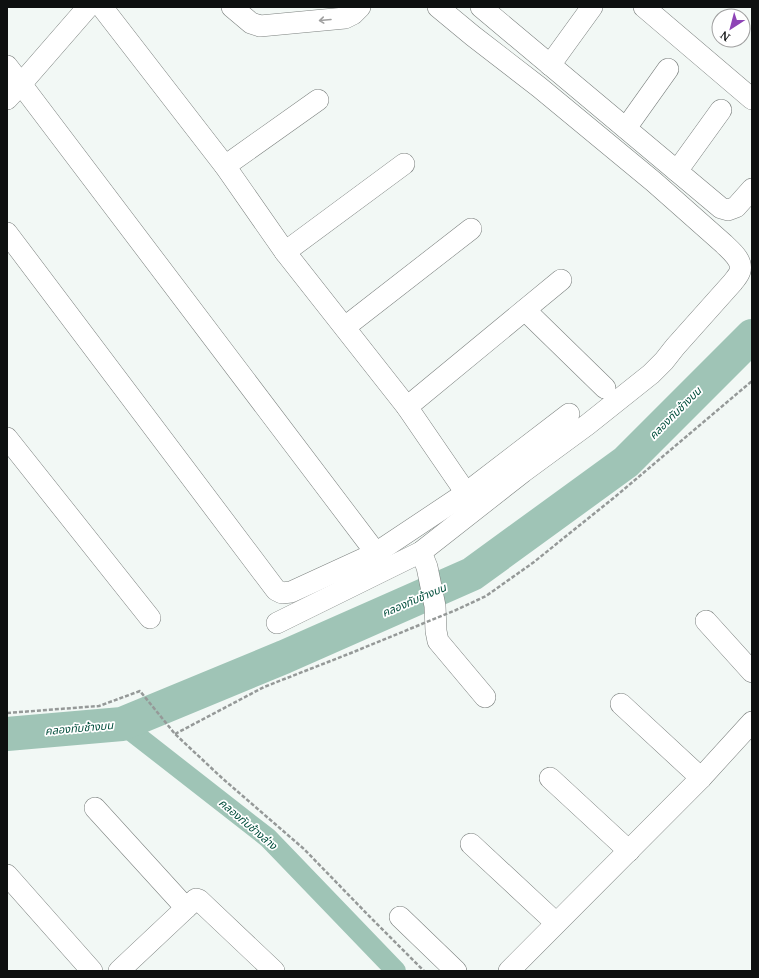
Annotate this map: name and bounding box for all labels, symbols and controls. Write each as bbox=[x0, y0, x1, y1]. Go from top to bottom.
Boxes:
north arrow bbox=[711, 8, 751, 48]
one-way arrow bbox=[319, 16, 332, 24]
text: N bbox=[717, 28, 733, 45]
water label: คลองทับช้างบน bbox=[645, 382, 705, 442]
water label: คลองทับช้างบน bbox=[379, 579, 449, 620]
water label: คลองทับช้างบน bbox=[44, 717, 115, 738]
water label: คลองทับช้างล่าง bbox=[216, 795, 281, 853]

